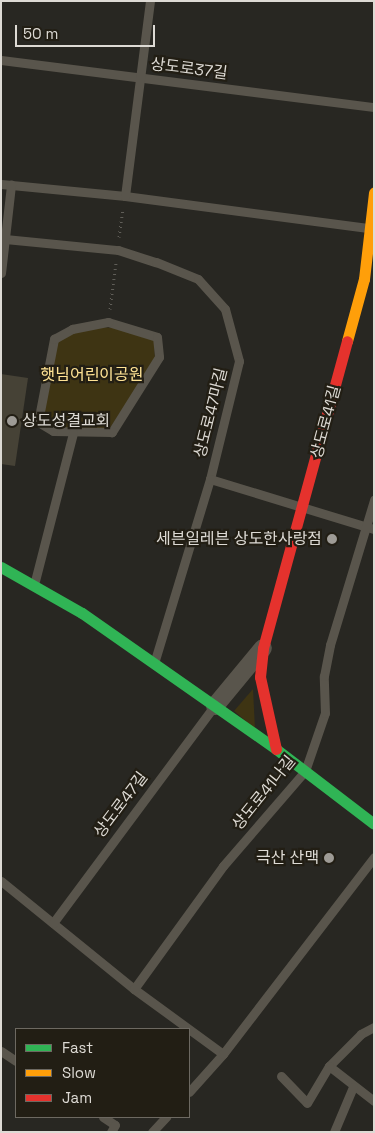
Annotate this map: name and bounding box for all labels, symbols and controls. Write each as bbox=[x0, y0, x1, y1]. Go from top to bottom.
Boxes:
scale bar bbox=[18, 15, 158, 47]
text: 50 m bbox=[23, 24, 58, 43]
street label: 상도로37길 bbox=[149, 55, 229, 83]
park label: 햇님어린이공원 bbox=[40, 365, 144, 385]
street label: 상도로47마길 bbox=[191, 366, 231, 460]
street label: 상도로41길 bbox=[307, 383, 345, 461]
place label: 상도성결교회 bbox=[22, 411, 110, 431]
marker: 상도성결교회 bbox=[6, 415, 18, 427]
place label: 세븐일레븐 상도한사랑점 bbox=[156, 529, 322, 549]
marker: 세븐일레븐 상도한사랑점 bbox=[326, 533, 338, 545]
street label: 상도로41나길 bbox=[228, 752, 300, 834]
street label: 상도로47길 bbox=[90, 768, 152, 842]
place label: 극산 산맥 bbox=[256, 848, 319, 868]
marker: 극산 산맥 bbox=[323, 852, 335, 864]
legend bbox=[15, 1028, 190, 1118]
text: Fast bbox=[62, 1038, 93, 1057]
text: Slow bbox=[62, 1063, 96, 1082]
text: Jam bbox=[62, 1088, 92, 1107]

